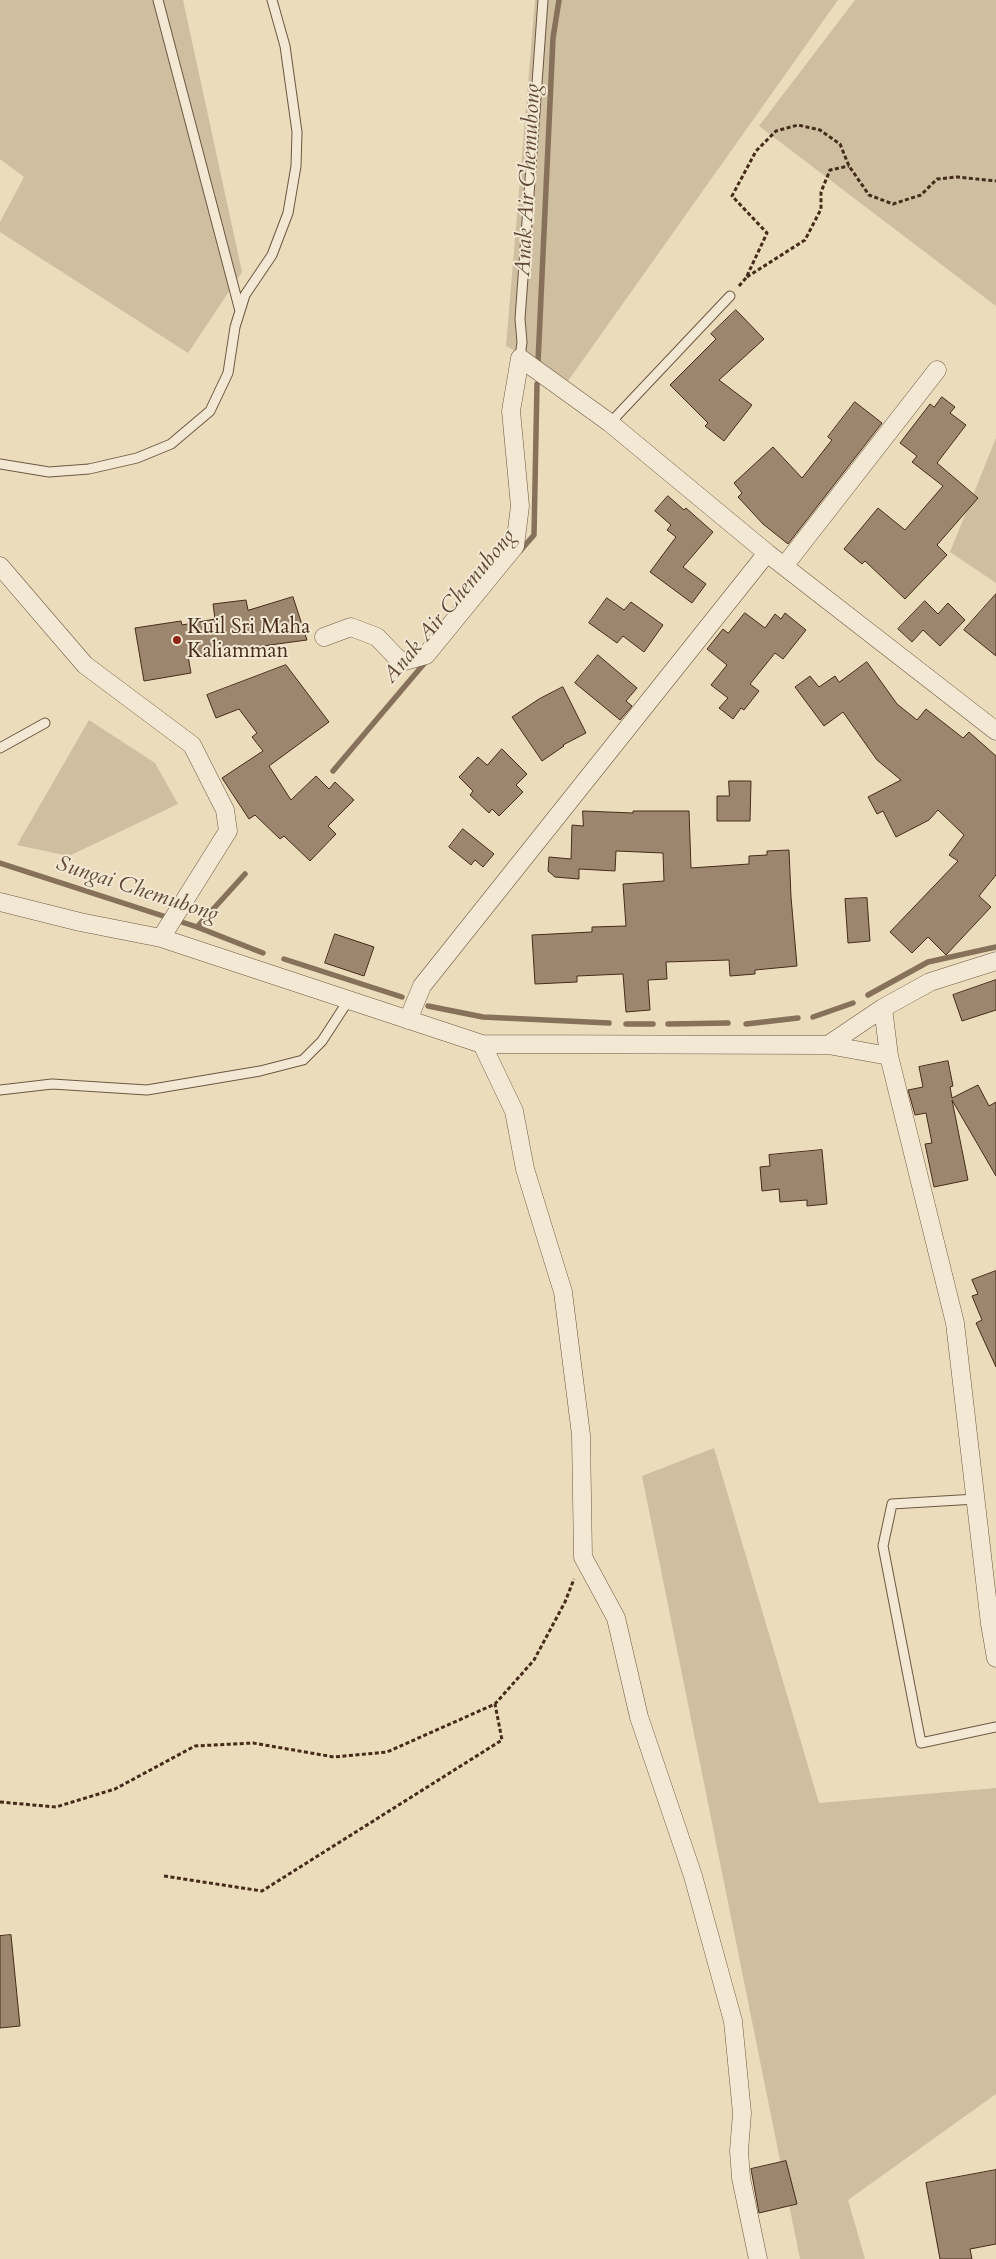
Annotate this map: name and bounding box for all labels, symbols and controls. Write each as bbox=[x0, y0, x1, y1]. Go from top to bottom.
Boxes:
water label: Anak Air Chemubong bbox=[511, 83, 547, 277]
water label: Anak Air Chemubong bbox=[378, 525, 522, 689]
place label: Kuil Sri Maha Kaliamman bbox=[187, 615, 310, 665]
marker: Kuil Sri Maha Kaliamman bbox=[171, 634, 183, 646]
water label: Sungai Chemubong bbox=[53, 851, 221, 929]

